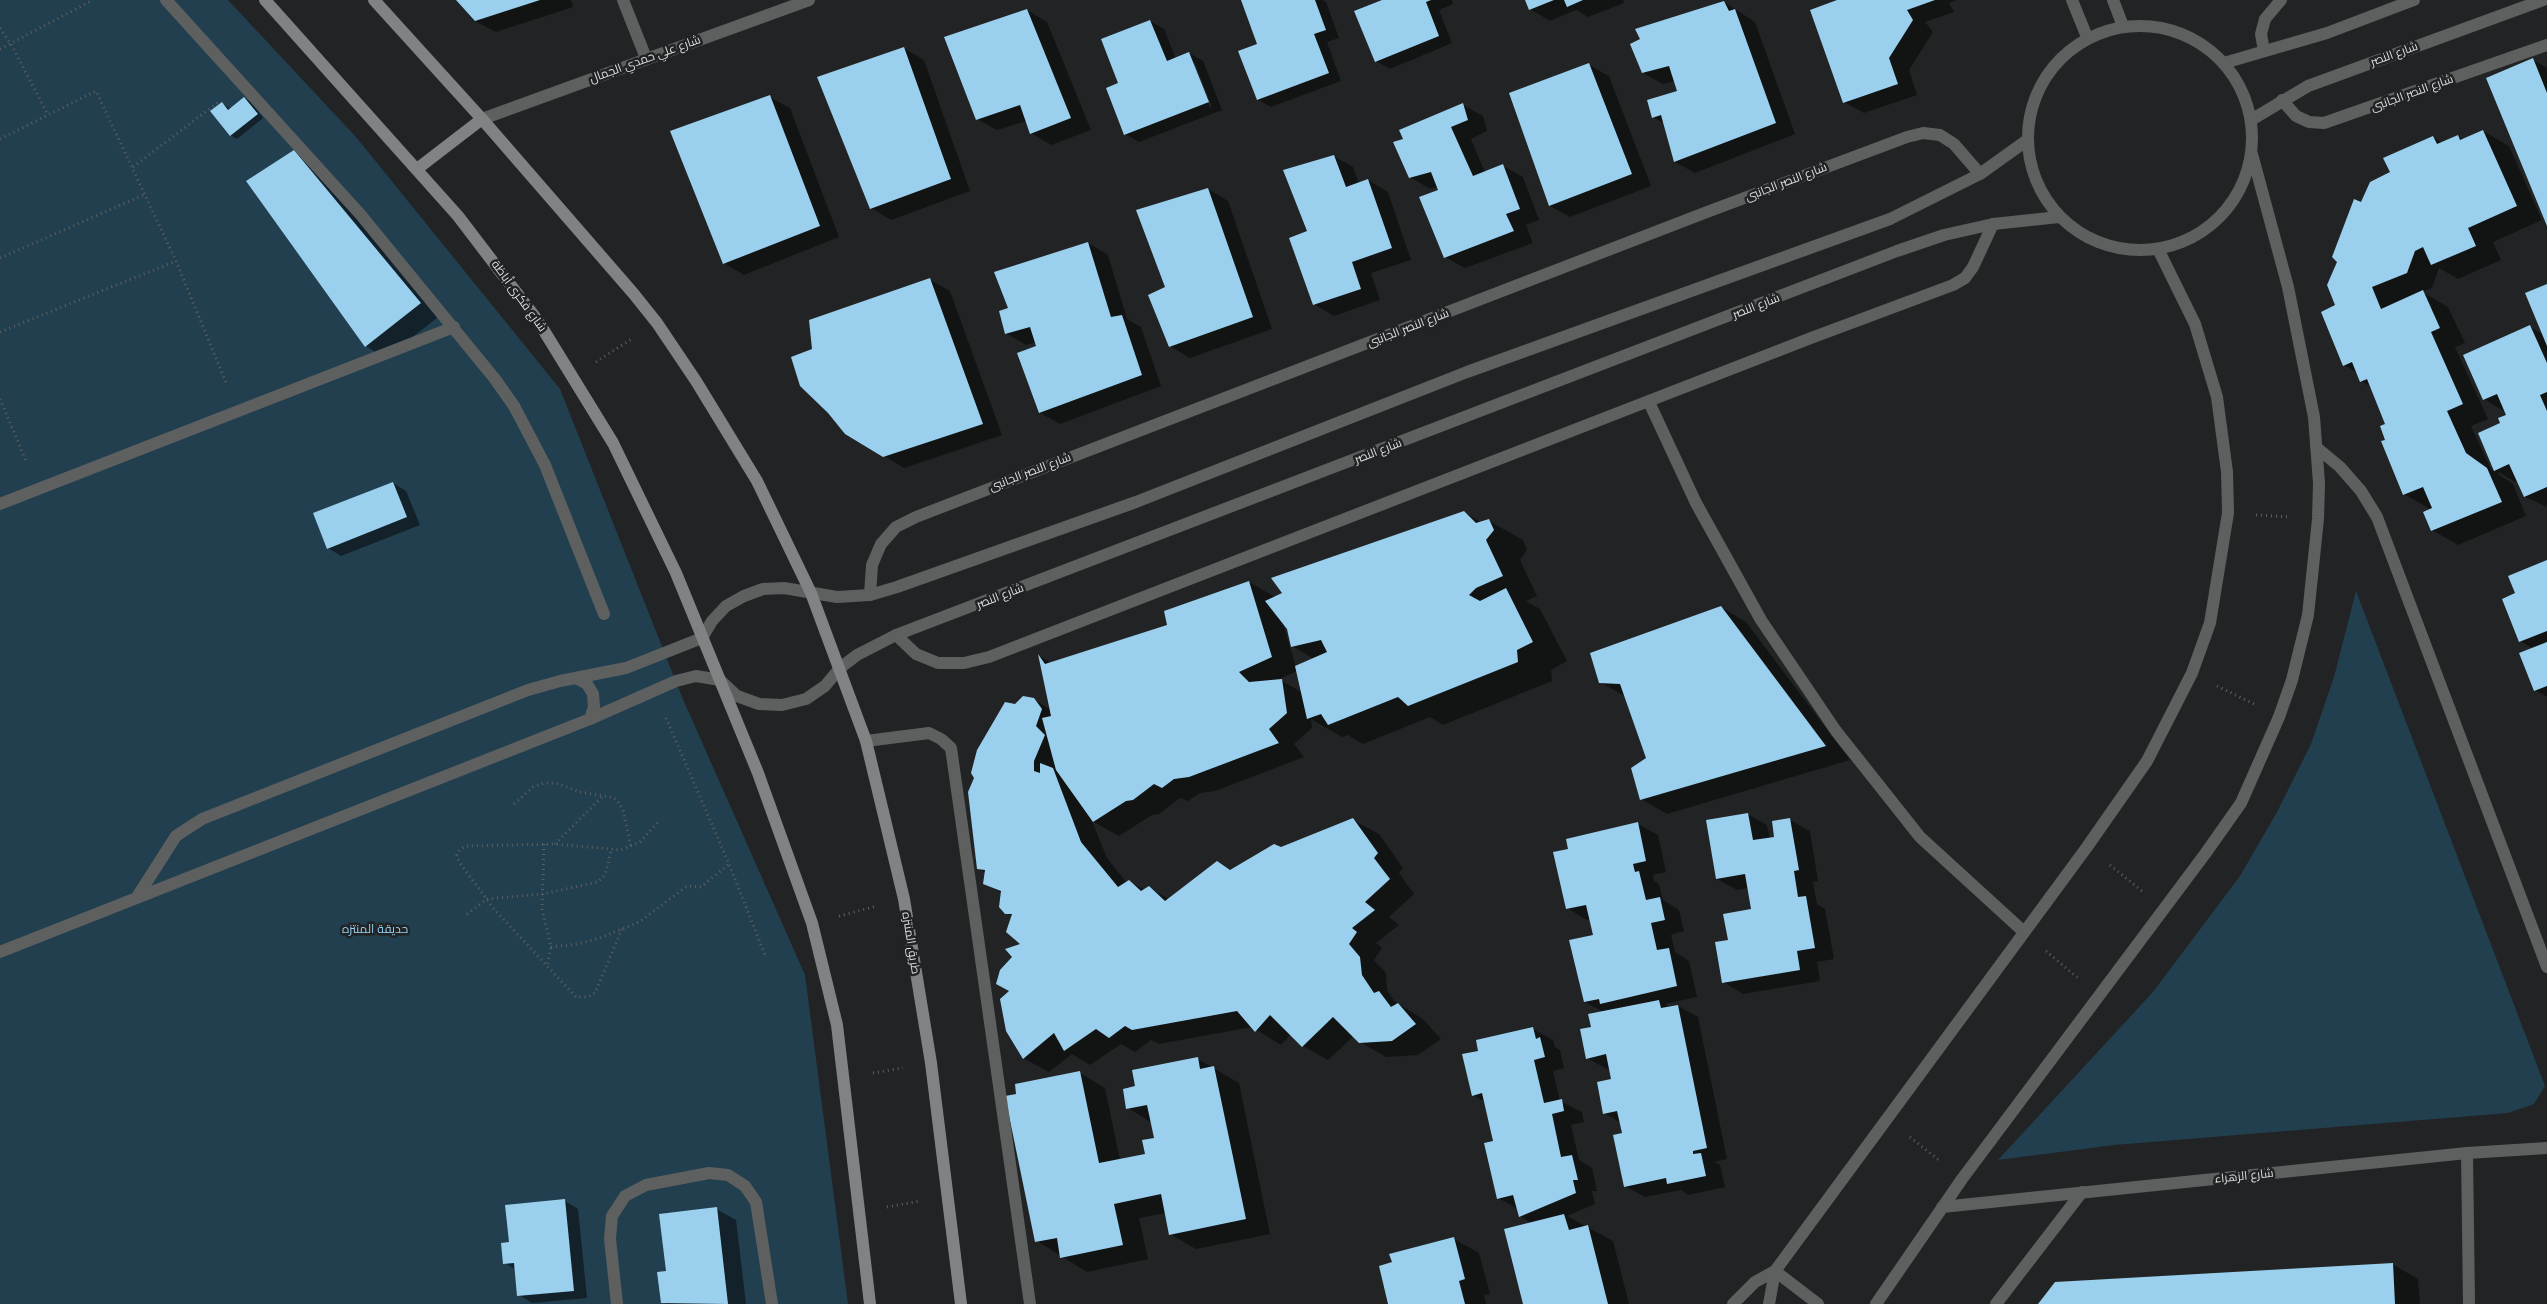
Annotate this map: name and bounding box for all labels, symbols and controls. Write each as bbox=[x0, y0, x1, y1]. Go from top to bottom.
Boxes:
street label: شارع علي حمدي الجمال bbox=[587, 32, 703, 86]
street label: شارع النصر bbox=[2368, 39, 2420, 69]
street label: شارع النصر الجانبى bbox=[2369, 71, 2455, 115]
street label: شارع النصر الجانبى bbox=[1743, 160, 1829, 204]
street label: شارع فكرى أباظة bbox=[488, 258, 550, 334]
street label: شارع النصر bbox=[1730, 290, 1782, 322]
street label: شارع النصر الجانبى bbox=[1365, 306, 1451, 350]
street label: شارع النصر bbox=[1352, 435, 1404, 467]
street label: شارع النصر الجانبى bbox=[987, 450, 1073, 494]
street label: شارع النصر bbox=[974, 580, 1026, 612]
street label: طريق المنتزه bbox=[899, 911, 923, 975]
park label: حديقة المنتزه bbox=[342, 922, 408, 936]
street label: شارع الزهراء bbox=[2214, 1166, 2274, 1186]

